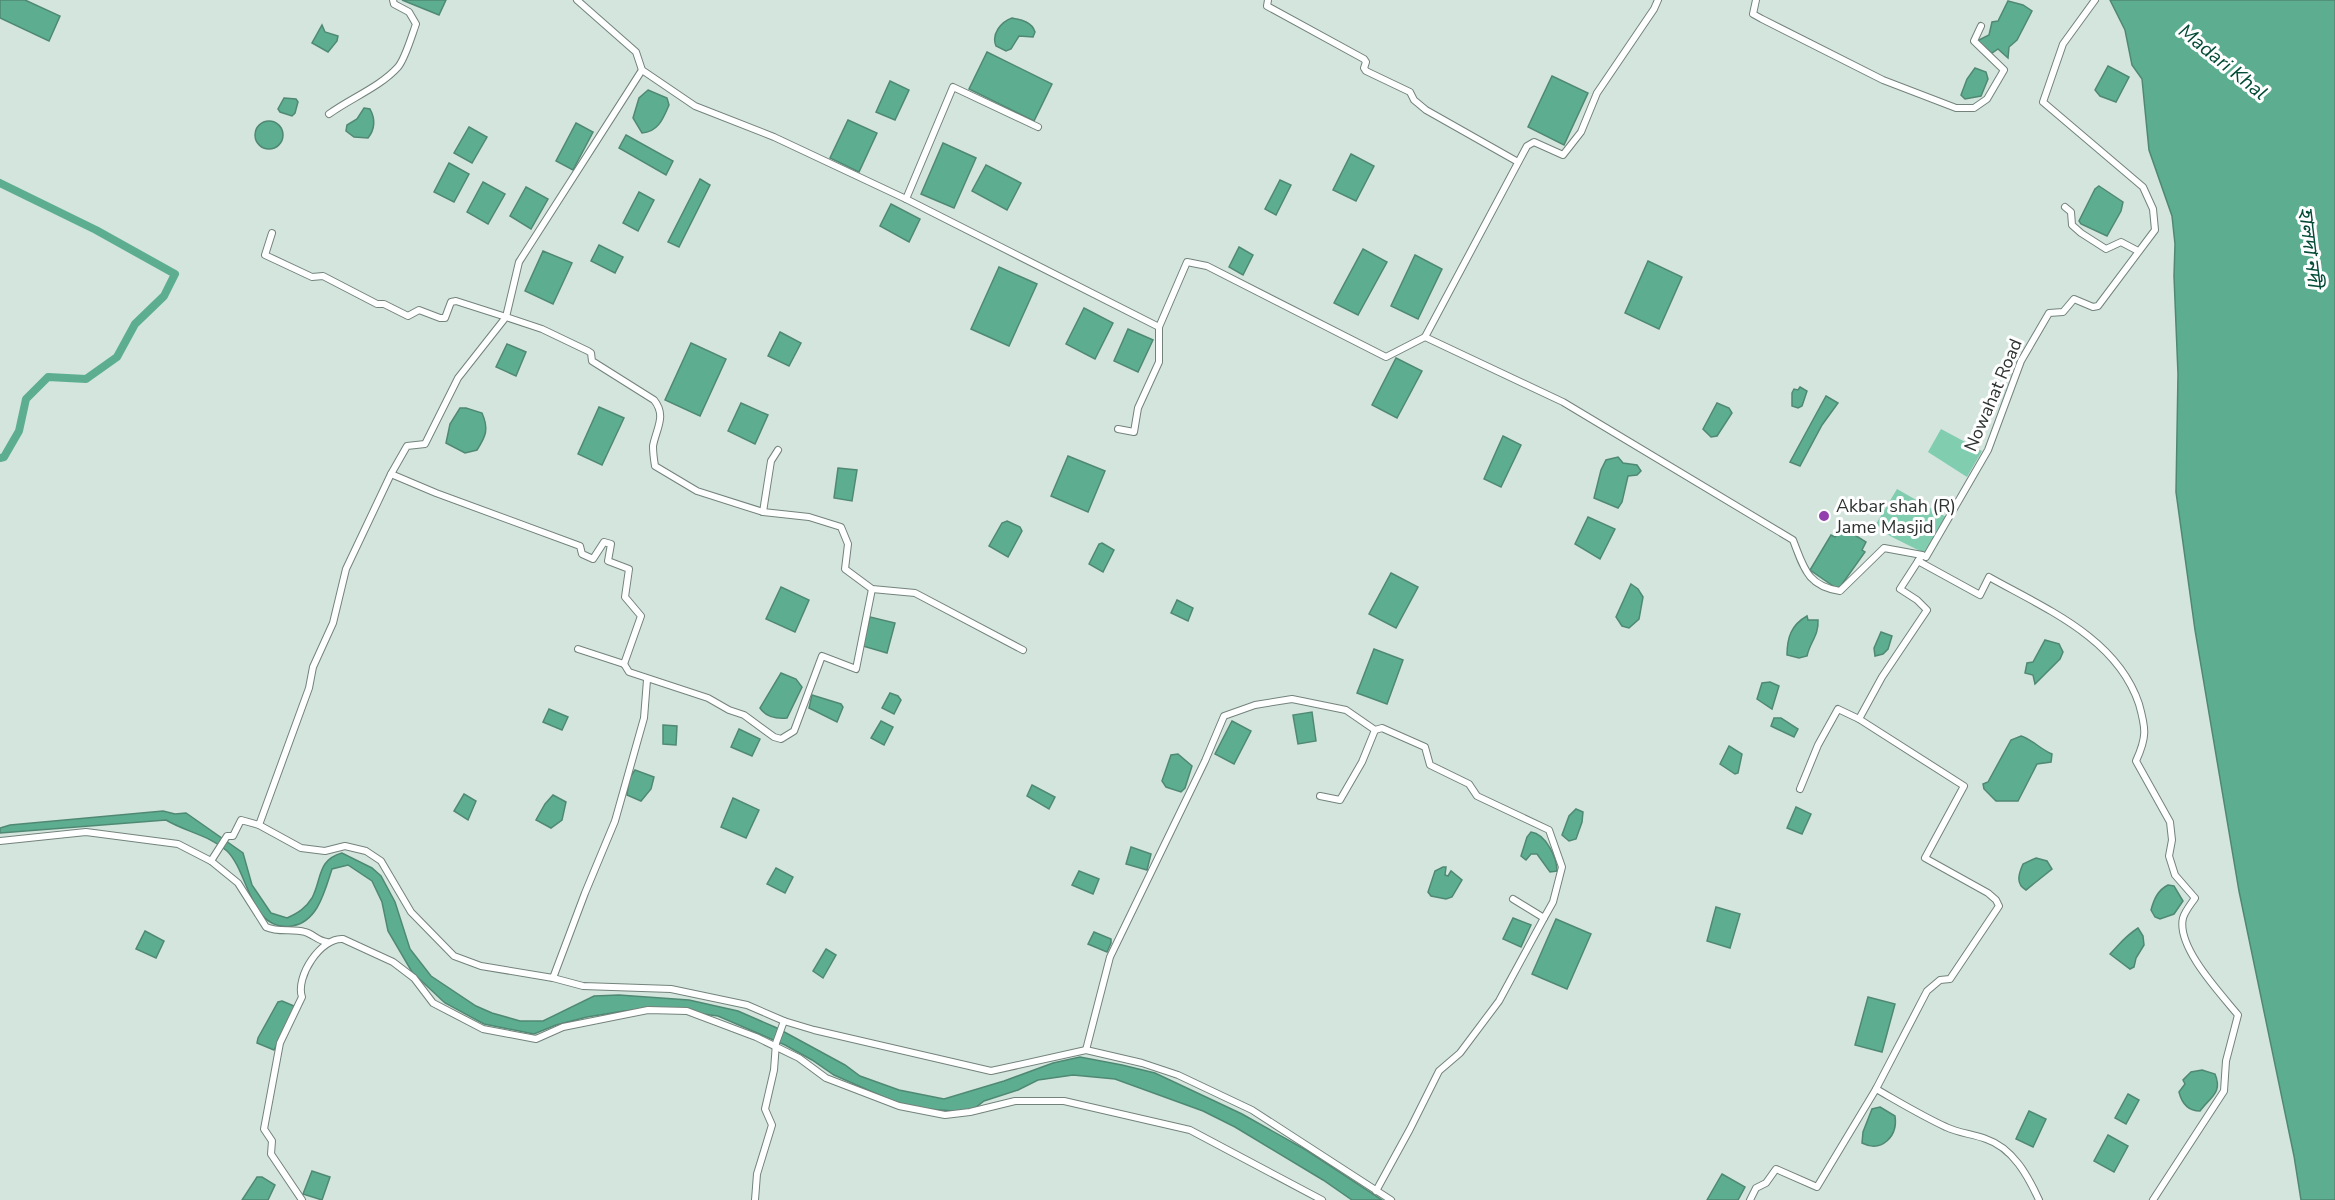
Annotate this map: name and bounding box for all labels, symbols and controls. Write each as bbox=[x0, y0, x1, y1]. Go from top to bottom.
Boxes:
water label: Madari Khal bbox=[2173, 18, 2273, 106]
water label: হালদা নদী bbox=[2292, 205, 2329, 292]
street label: Nowahat Road bbox=[1958, 335, 2028, 455]
place label: Akbar shah (R) Jame Masjid bbox=[1835, 494, 1956, 539]
marker: Akbar shah (R) Jame Masjid bbox=[1817, 509, 1831, 523]

